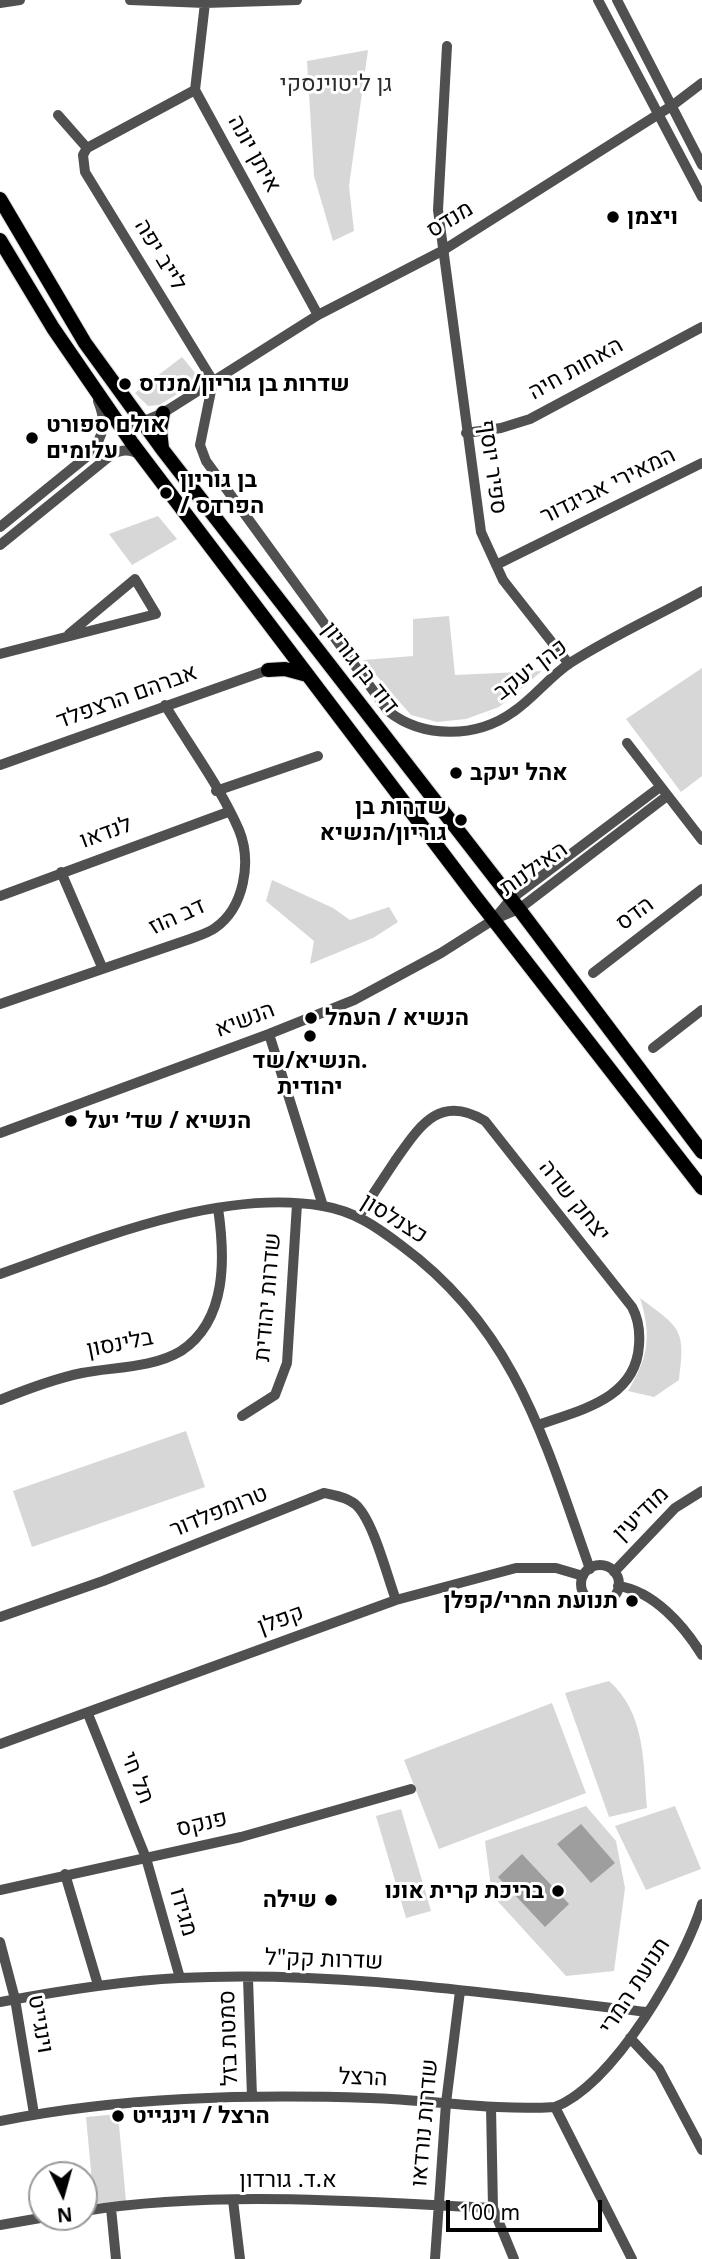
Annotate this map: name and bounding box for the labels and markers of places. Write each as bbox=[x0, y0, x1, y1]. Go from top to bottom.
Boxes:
place label: ויצמן bbox=[627, 203, 678, 231]
marker: ויצמן bbox=[605, 209, 621, 225]
place label: שדרות בן גוריון/מנדס bbox=[139, 370, 350, 398]
marker: שדרות בן גוריון/מנדס bbox=[117, 376, 133, 392]
place label: אולם ספורט עלומים bbox=[46, 411, 166, 465]
marker: אולם ספורט עלומים bbox=[24, 430, 40, 446]
place label: בן גוריון / הפרדס bbox=[180, 466, 264, 520]
marker: בן גוריון / הפרדס bbox=[158, 485, 174, 501]
place label: אהל יעקב bbox=[470, 759, 568, 787]
marker: אהל יעקב bbox=[448, 765, 464, 781]
place label: שדרות בן גוריון/הנשיא bbox=[320, 793, 447, 847]
marker: שדרות בן גוריון/הנשיא bbox=[453, 812, 469, 828]
place label: הנשיא / העמל bbox=[325, 1004, 469, 1032]
marker: הנשיא / העמל bbox=[303, 1010, 319, 1026]
marker: הנשיא/שד. יהודית bbox=[302, 1028, 318, 1044]
place label: הנשיא/שד. יהודית bbox=[252, 1047, 368, 1101]
place label: הנשיא / שד׳ יעל bbox=[85, 1107, 251, 1135]
marker: הנשיא / שד׳ יעל bbox=[63, 1113, 79, 1129]
place label: תנועת המרי/קפלן bbox=[444, 1587, 618, 1615]
marker: תנועת המרי/קפלן bbox=[624, 1593, 640, 1609]
place label: בריכת קרית אונו bbox=[385, 1877, 544, 1905]
marker: בריכת קרית אונו bbox=[550, 1883, 566, 1899]
place label: שילה bbox=[263, 1886, 317, 1914]
marker: שילה bbox=[323, 1892, 339, 1908]
place label: הרצל / וינגייט bbox=[132, 2102, 270, 2130]
marker: הרצל / וינגייט bbox=[110, 2108, 126, 2124]

